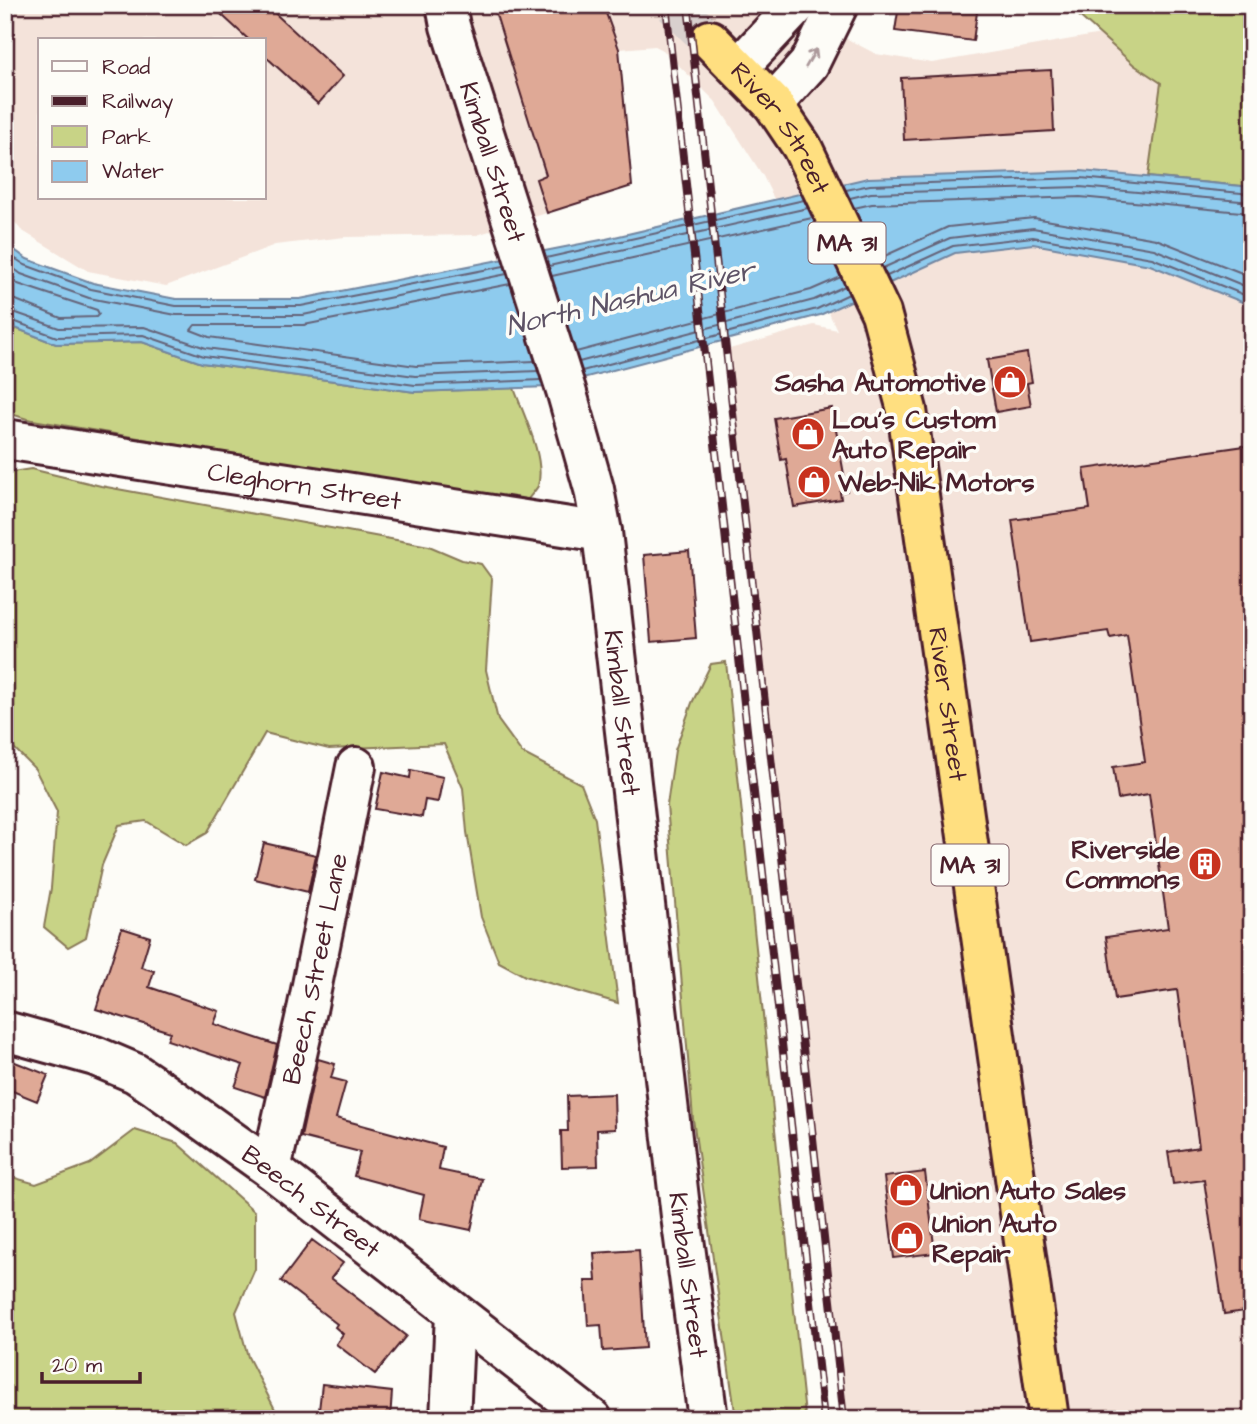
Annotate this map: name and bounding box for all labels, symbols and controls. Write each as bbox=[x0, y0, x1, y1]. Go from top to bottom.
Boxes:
legend bbox=[38, 38, 266, 200]
one-way arrow bbox=[804, 49, 818, 69]
text: Road bbox=[102, 53, 150, 82]
street label: River Street bbox=[722, 54, 839, 201]
street label: Kimball Street bbox=[450, 77, 535, 248]
text: Railway bbox=[102, 87, 174, 118]
text: Park bbox=[102, 123, 151, 152]
text: Water bbox=[102, 157, 164, 186]
road number: MA 31 bbox=[808, 223, 886, 264]
water label: North Nashua River bbox=[502, 250, 761, 346]
shop icon: Sasha Automotive bbox=[991, 363, 1029, 401]
place label: Sasha Automotive bbox=[774, 365, 986, 401]
place label: Lou's Custom Auto Repair bbox=[832, 402, 996, 468]
shop icon: Lou's Custom Auto Repair bbox=[789, 415, 827, 453]
street label: Cleghorn Street bbox=[205, 454, 404, 520]
shop icon: Web-Nik Motors bbox=[795, 463, 833, 501]
place label: Web-Nik Motors bbox=[837, 465, 1034, 501]
street label: River Street bbox=[919, 625, 976, 784]
street label: Kimball Street bbox=[594, 628, 649, 798]
place label: Riverside Commons bbox=[1066, 832, 1180, 898]
road number: MA 31 bbox=[932, 844, 1009, 886]
building icon: Riverside Commons bbox=[1186, 845, 1224, 883]
street label: Beech Street Lane bbox=[274, 850, 357, 1088]
street label: Beech Street bbox=[234, 1137, 388, 1267]
shop icon: Union Auto Sales bbox=[887, 1171, 925, 1209]
place label: Union Auto Sales bbox=[930, 1173, 1126, 1209]
street label: Kimball Street bbox=[659, 1190, 717, 1360]
place label: Union Auto Repair bbox=[932, 1206, 1057, 1272]
shop icon: Union Auto Repair bbox=[888, 1219, 926, 1257]
scale bar bbox=[42, 1340, 140, 1384]
text: 20 m bbox=[52, 1351, 103, 1380]

